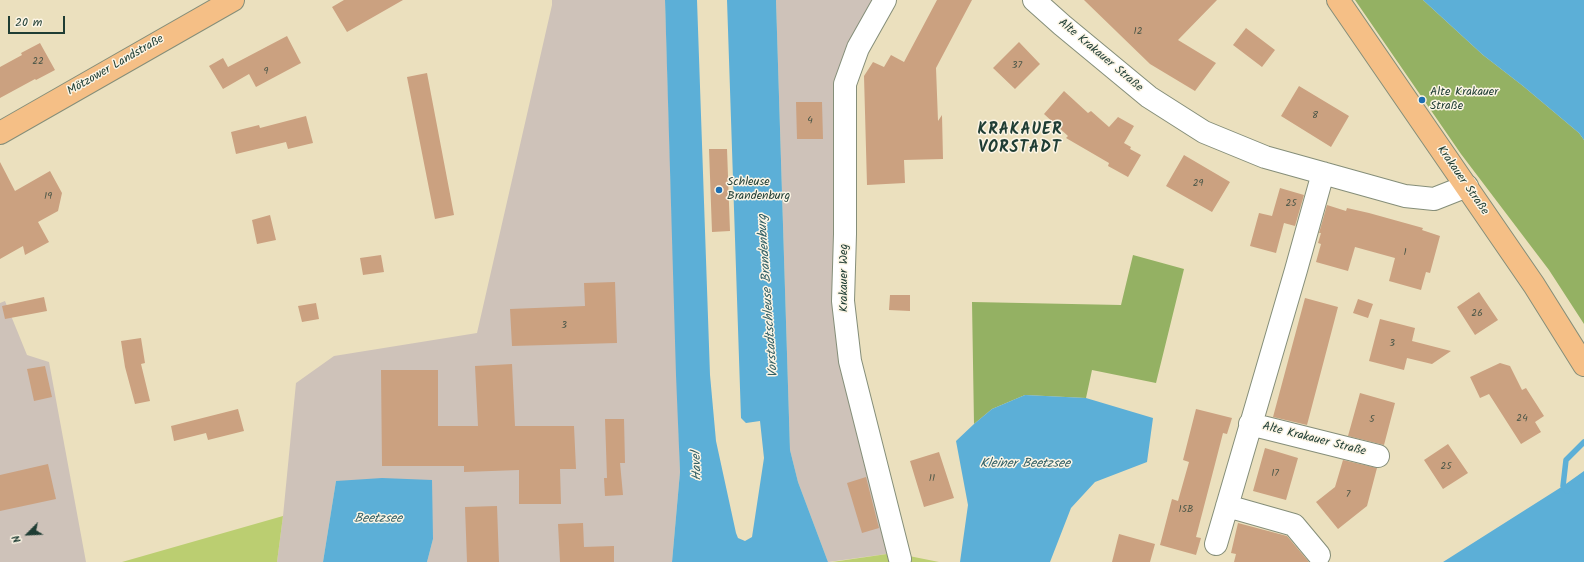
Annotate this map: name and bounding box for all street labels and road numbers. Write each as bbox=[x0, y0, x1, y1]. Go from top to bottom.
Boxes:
street label: Alte Krakauer Straße bbox=[1055, 16, 1145, 96]
street label: Mötzower Landstraße bbox=[65, 33, 167, 99]
street label: Krakauer Straße bbox=[1433, 144, 1491, 218]
street label: Krakauer Weg bbox=[838, 244, 852, 312]
street label: Alte Krakauer Straße bbox=[1261, 420, 1367, 460]

